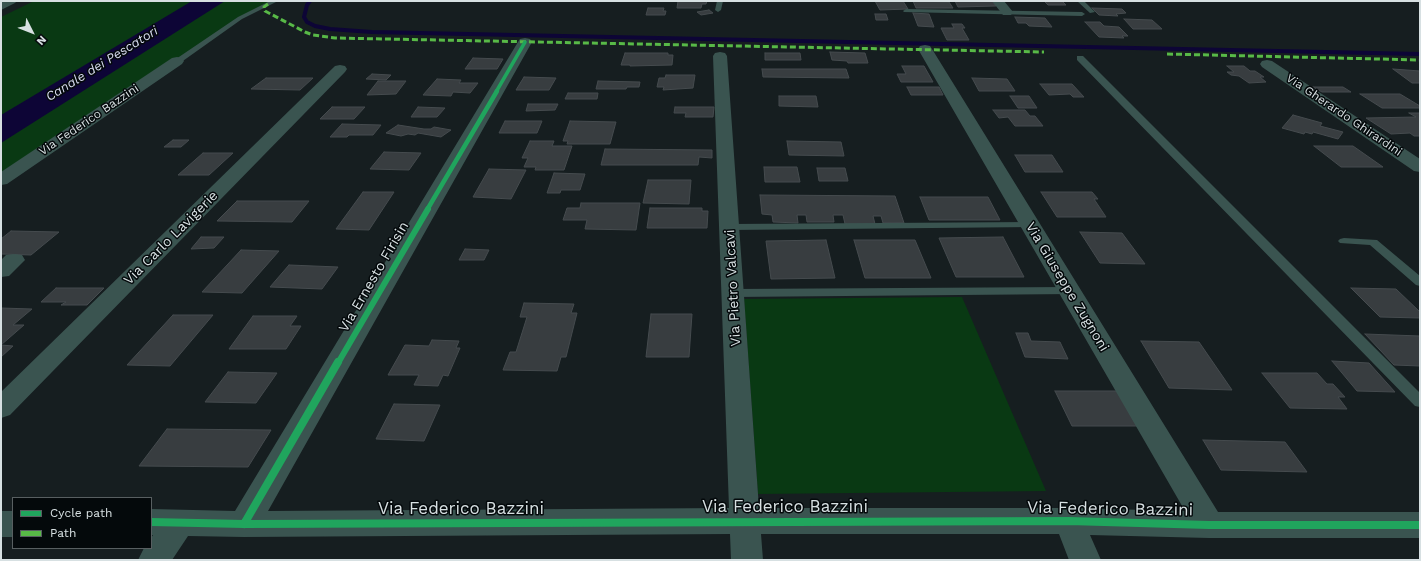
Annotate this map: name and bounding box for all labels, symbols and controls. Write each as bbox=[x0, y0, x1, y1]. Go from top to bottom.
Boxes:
north arrow bbox=[12, 12, 52, 52]
water label: Canale dei Pescatori bbox=[43, 23, 161, 105]
text: N bbox=[34, 33, 49, 48]
street label: Via Gherardo Ghirardini bbox=[1283, 71, 1405, 159]
street label: Via Federico Bazzini bbox=[36, 81, 142, 159]
street label: Via Carlo Lavigerie bbox=[120, 187, 222, 289]
street label: Via Ernesto Firisin bbox=[336, 219, 412, 335]
street label: Via Giuseppe Zugnoni bbox=[1022, 219, 1112, 355]
street label: Via Pietro Valcavi bbox=[722, 229, 744, 347]
legend bbox=[12, 497, 152, 549]
street label: Via Federico Bazzini bbox=[702, 497, 868, 517]
street label: Via Federico Bazzini bbox=[1027, 497, 1193, 521]
street label: Via Federico Bazzini bbox=[378, 499, 544, 519]
text: Cycle path bbox=[50, 506, 112, 520]
text: Path bbox=[50, 526, 76, 540]

